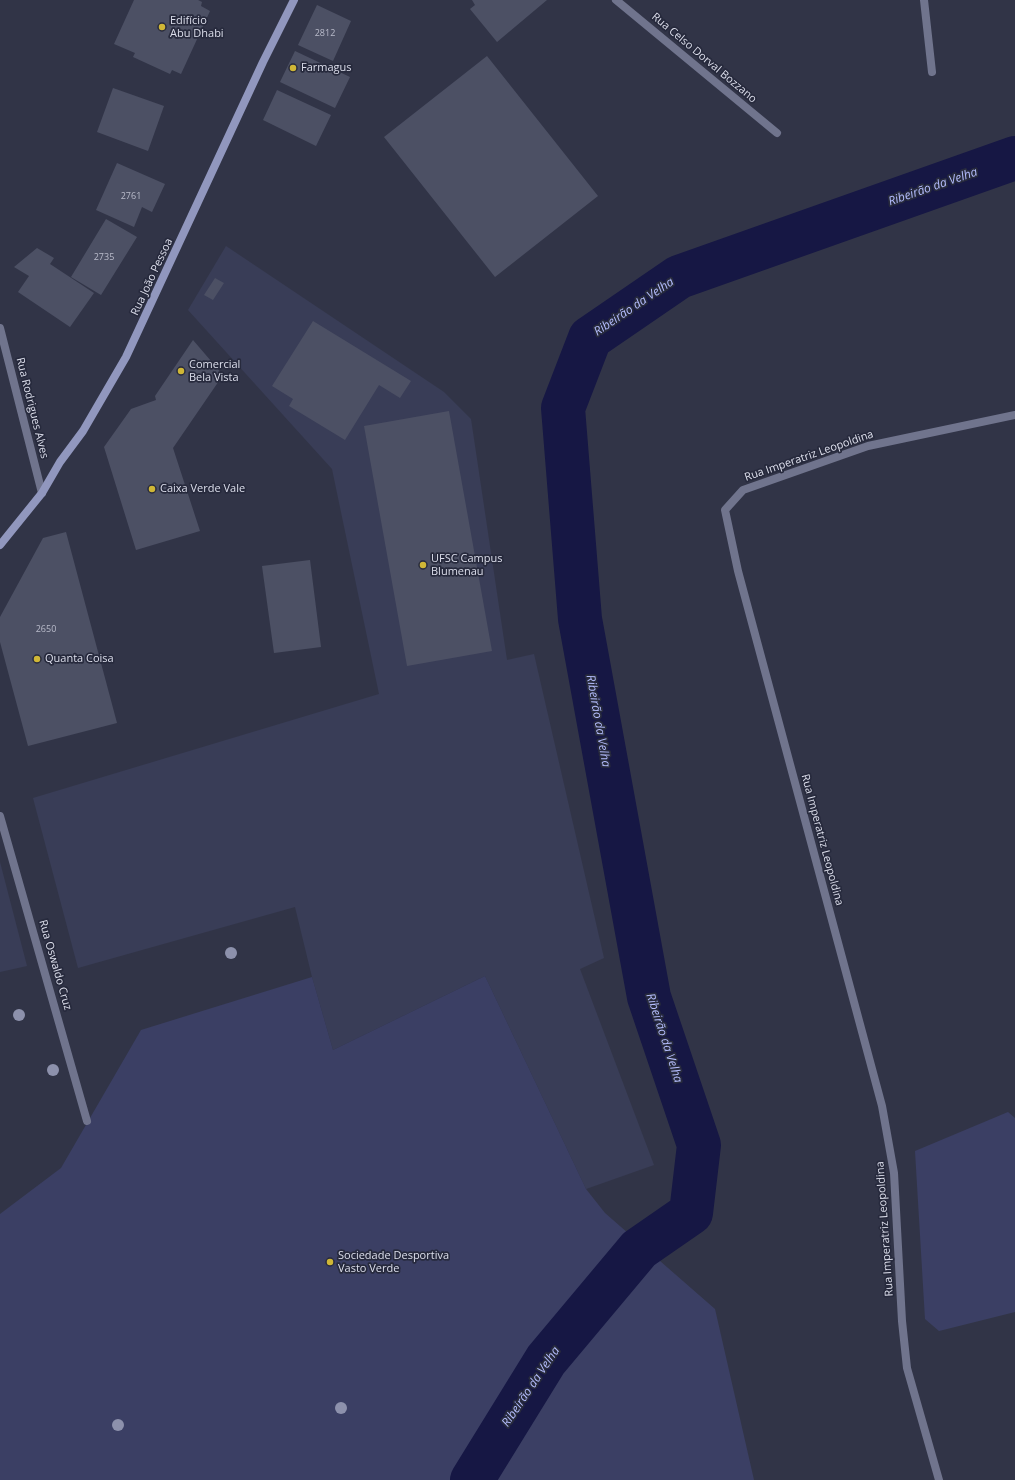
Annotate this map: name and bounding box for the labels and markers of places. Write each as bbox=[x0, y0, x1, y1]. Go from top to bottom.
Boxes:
place label: Edifício Abu Dhabi bbox=[170, 14, 224, 40]
marker: Edifício Abu Dhabi bbox=[157, 22, 167, 32]
place label: Farmagus bbox=[301, 61, 352, 75]
marker: Farmagus bbox=[288, 63, 298, 73]
place label: Comercial Bela Vista bbox=[189, 358, 240, 384]
marker: Comercial Bela Vista bbox=[176, 366, 186, 376]
place label: Caixa Verde Vale bbox=[160, 482, 245, 496]
marker: Caixa Verde Vale bbox=[147, 484, 157, 494]
place label: UFSC Campus Blumenau bbox=[431, 552, 502, 578]
marker: UFSC Campus Blumenau bbox=[418, 560, 428, 570]
place label: Quanta Coisa bbox=[45, 652, 114, 666]
marker: Quanta Coisa bbox=[32, 654, 42, 664]
place label: Sociedade Desportiva Vasto Verde bbox=[338, 1249, 449, 1275]
marker: Sociedade Desportiva Vasto Verde bbox=[325, 1257, 335, 1267]

